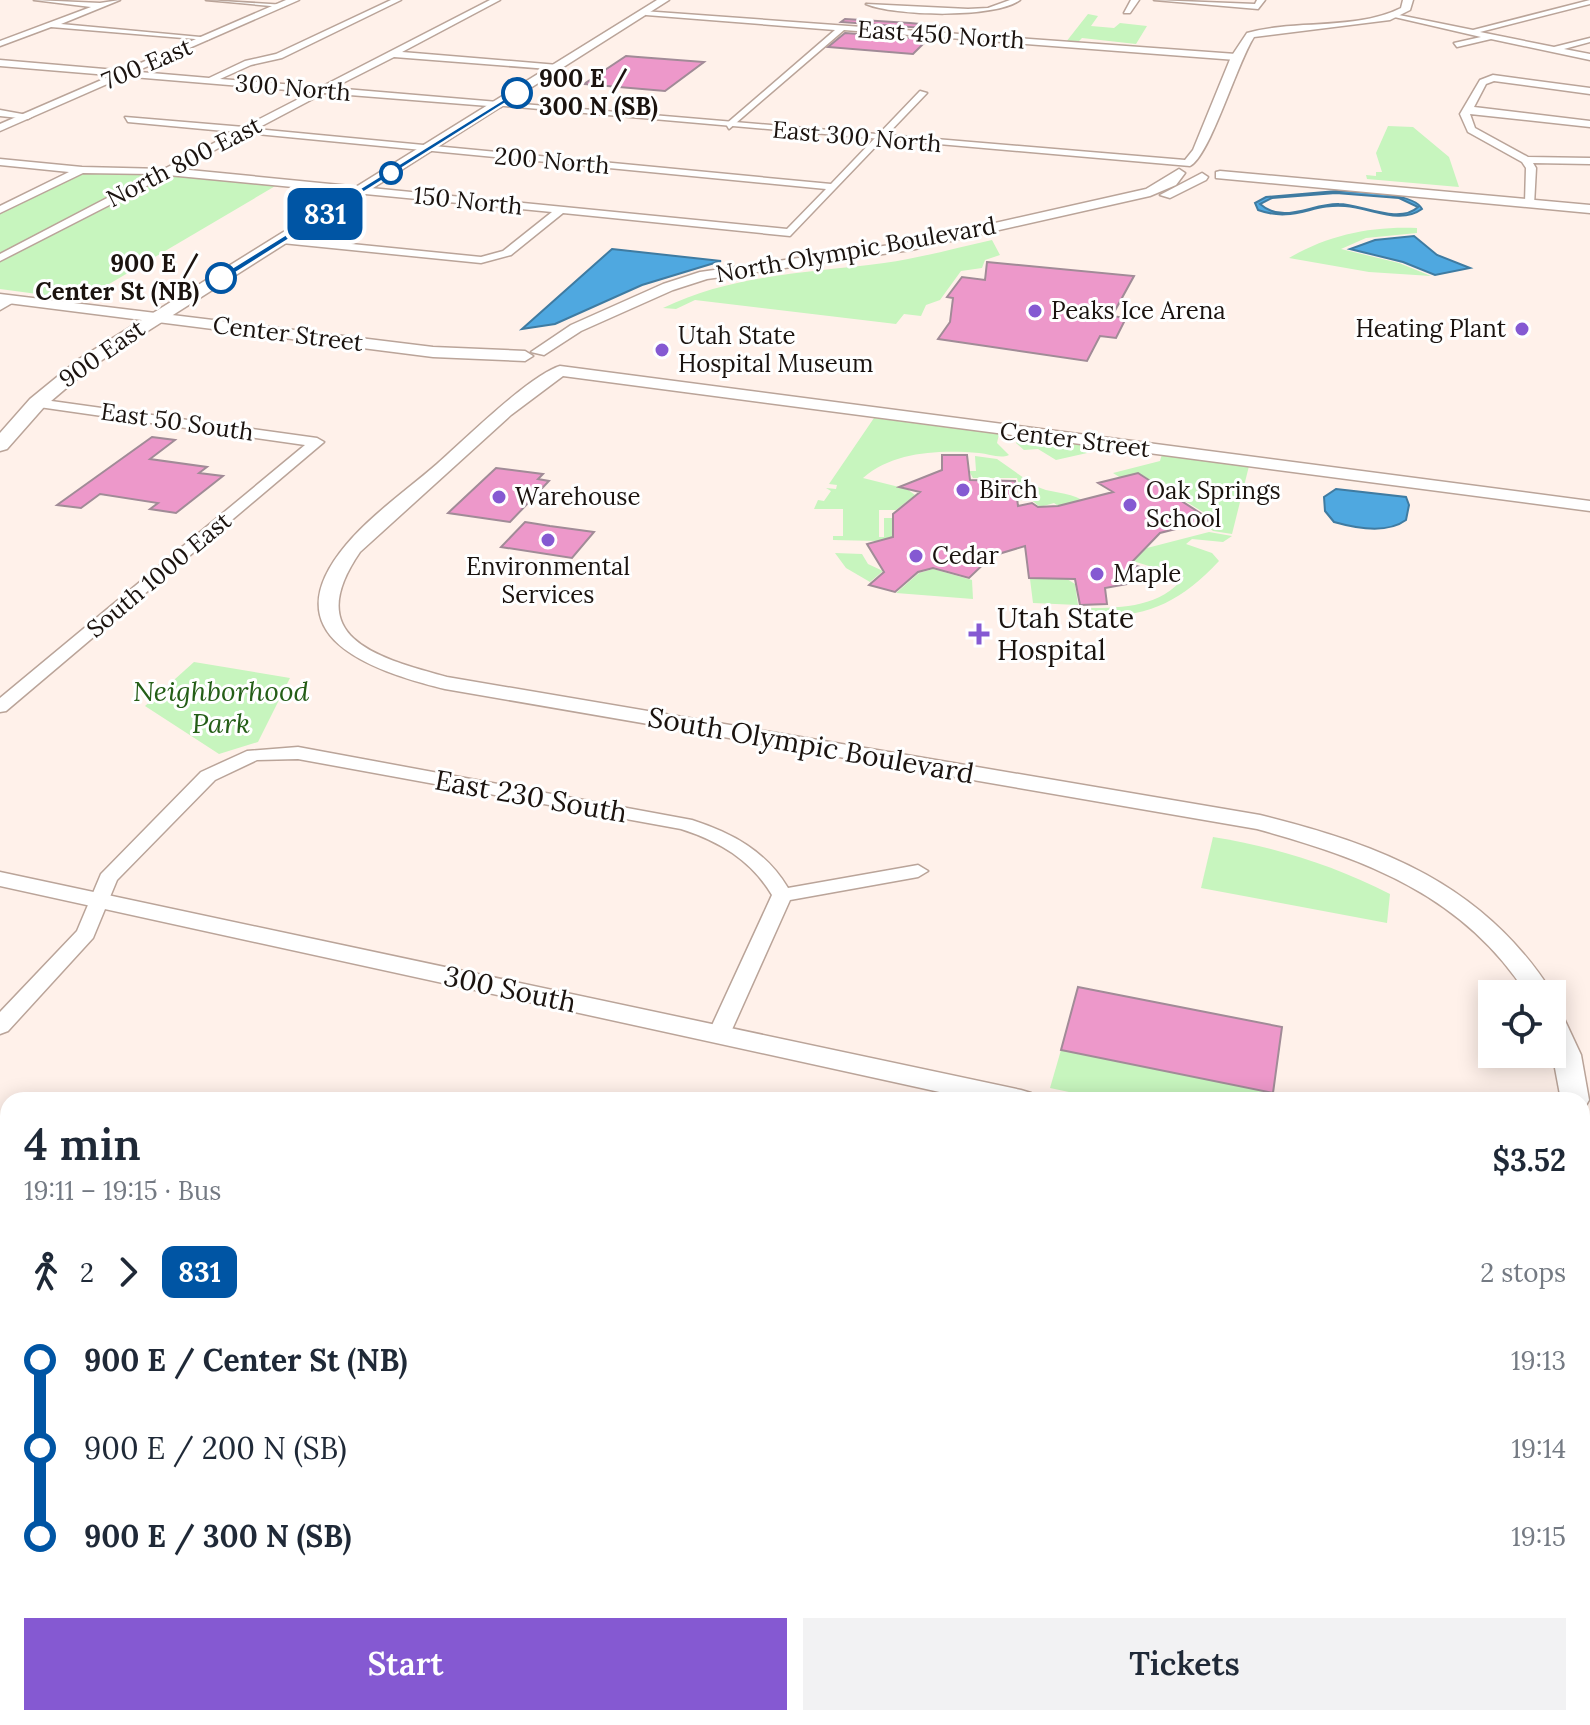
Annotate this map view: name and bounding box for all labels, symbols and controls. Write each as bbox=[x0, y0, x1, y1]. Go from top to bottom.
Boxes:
street label: East 450 North bbox=[856, 13, 1026, 56]
street label: 700 East bbox=[97, 30, 197, 96]
place label: 900 E / 300 N (SB) bbox=[539, 63, 658, 122]
street label: 300 North bbox=[234, 67, 352, 108]
marker: 900 E / 300 N (SB) bbox=[502, 78, 532, 108]
street label: North 800 East bbox=[101, 109, 267, 214]
street label: East 300 North bbox=[771, 114, 943, 159]
street label: 200 North bbox=[493, 140, 611, 181]
unlabelled marker bbox=[380, 162, 402, 184]
street label: 150 North bbox=[412, 179, 524, 222]
line badge: 831 bbox=[279, 188, 371, 240]
text: 831 bbox=[303, 196, 347, 232]
street label: North Olympic Boulevard bbox=[713, 210, 998, 289]
place label: 900 E / Center St (NB) bbox=[35, 248, 199, 307]
marker: 900 E / Center St (NB) bbox=[206, 263, 236, 293]
place label: Peaks Ice Arena bbox=[1051, 295, 1226, 326]
marker: Peaks Ice Arena bbox=[1026, 302, 1044, 320]
street label: Center Street bbox=[211, 309, 366, 358]
street label: 900 East bbox=[53, 312, 151, 394]
place label: Heating Plant bbox=[1355, 313, 1507, 344]
place label: Utah State Hospital Museum bbox=[678, 320, 874, 379]
marker: Heating Plant bbox=[1513, 320, 1531, 338]
marker: Utah State Hospital Museum bbox=[653, 341, 671, 359]
street label: East 50 South bbox=[99, 395, 255, 448]
street label: Center Street bbox=[998, 415, 1153, 464]
place label: Birch bbox=[979, 474, 1038, 505]
place label: Oak Springs School bbox=[1146, 475, 1281, 534]
place label: Warehouse bbox=[515, 481, 640, 512]
marker: Birch bbox=[954, 481, 972, 499]
marker: Warehouse bbox=[490, 488, 508, 506]
marker: Oak Springs School bbox=[1121, 496, 1139, 514]
street label: South 1000 East bbox=[80, 505, 238, 644]
marker: Environmental Services bbox=[539, 531, 557, 549]
place label: Cedar bbox=[932, 540, 999, 571]
marker: Cedar bbox=[907, 547, 925, 565]
place label: Environmental Services bbox=[466, 551, 630, 610]
place label: Maple bbox=[1113, 558, 1181, 589]
marker: Maple bbox=[1088, 565, 1106, 583]
place label: Utah State Hospital bbox=[997, 600, 1134, 668]
marker: Utah State Hospital bbox=[968, 623, 990, 645]
park label: Neighborhood Park bbox=[133, 673, 309, 741]
street label: South Olympic Boulevard bbox=[645, 699, 977, 791]
street label: East 230 South bbox=[432, 761, 630, 831]
street label: 300 South bbox=[441, 957, 579, 1021]
map controls bbox=[1478, 980, 1566, 1068]
button: locate bbox=[1478, 980, 1566, 1068]
text: 4 min bbox=[24, 1116, 141, 1172]
text: $3.52 bbox=[1492, 1141, 1566, 1179]
text: 19:11 – 19:15 · Bus bbox=[24, 1174, 221, 1207]
icon: walk bbox=[24, 1250, 68, 1294]
icon: forward bbox=[106, 1250, 150, 1294]
text: 831 bbox=[178, 1254, 221, 1290]
text: 2 bbox=[80, 1256, 94, 1289]
text: 2 stops bbox=[1480, 1256, 1566, 1289]
text: 900 E / Center St (NB) bbox=[84, 1341, 408, 1379]
text: 19:13 bbox=[1511, 1344, 1566, 1377]
text: 900 E / 200 N (SB) bbox=[84, 1429, 347, 1467]
text: 19:14 bbox=[1511, 1432, 1566, 1465]
text: 900 E / 300 N (SB) bbox=[84, 1517, 351, 1555]
text: 19:15 bbox=[1511, 1520, 1566, 1553]
button: Start bbox=[24, 1618, 787, 1710]
button: Tickets bbox=[803, 1618, 1566, 1710]

